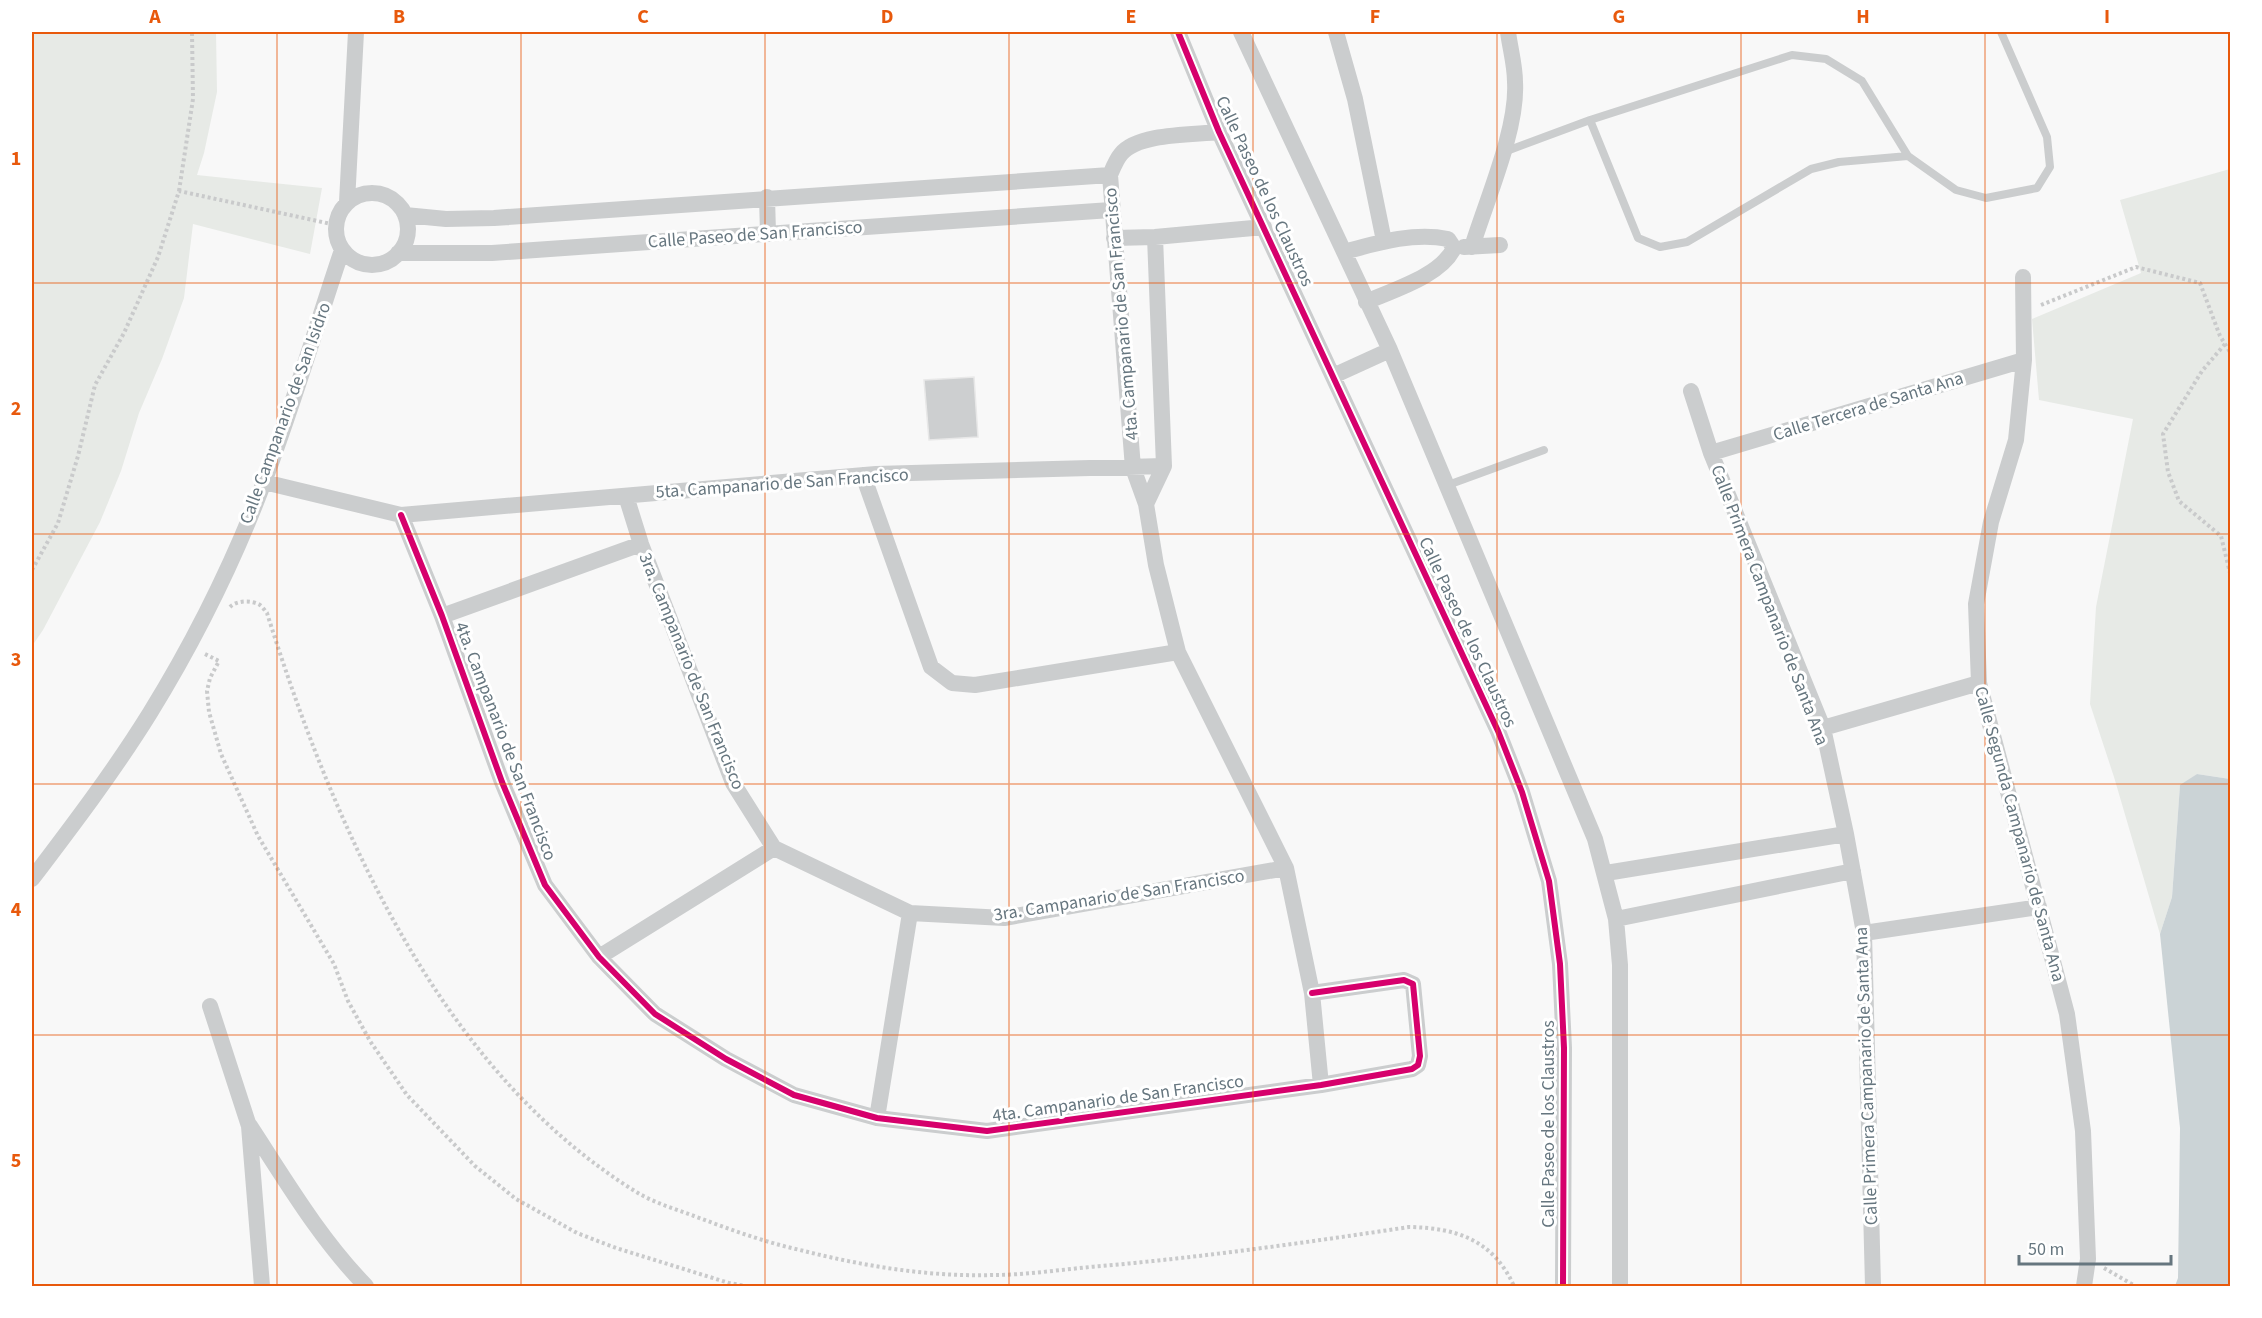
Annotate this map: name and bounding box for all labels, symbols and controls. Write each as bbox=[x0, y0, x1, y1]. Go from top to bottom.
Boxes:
text: A bbox=[148, 3, 161, 31]
text: B bbox=[393, 3, 405, 31]
text: C bbox=[637, 3, 649, 31]
text: D bbox=[881, 3, 893, 31]
text: E bbox=[1126, 3, 1136, 31]
text: F bbox=[1370, 3, 1380, 31]
text: G bbox=[1613, 3, 1625, 31]
text: H bbox=[1856, 3, 1870, 31]
text: I bbox=[2104, 3, 2110, 31]
street label: Calle Paseo de los Claustros bbox=[1209, 92, 1320, 291]
text: 1 bbox=[11, 145, 21, 173]
street label: 4ta. Campanario de San Francisco bbox=[1098, 187, 1145, 441]
street label: Calle Paseo de San Francisco bbox=[647, 215, 863, 254]
street label: Calle Campanario de San Isidro bbox=[234, 299, 337, 528]
street label: Calle Tercera de Santa Ana bbox=[1770, 366, 1966, 447]
text: 2 bbox=[11, 395, 21, 423]
street label: Calle Primera Campanario de Santa Ana bbox=[1704, 461, 1835, 749]
street label: 5ta. Campanario de San Francisco bbox=[655, 462, 909, 505]
street label: Calle Paseo de los Claustros bbox=[1412, 533, 1523, 732]
street label: 3ra. Campanario de San Francisco bbox=[632, 549, 751, 793]
street label: 4ta. Campanario de San Francisco bbox=[448, 618, 563, 864]
text: 3 bbox=[11, 646, 21, 674]
street label: Calle Segunda Campanario de Santa Ana bbox=[1968, 684, 2071, 985]
street label: 3ra. Campanario de San Francisco bbox=[992, 863, 1246, 928]
text: 4 bbox=[11, 896, 22, 924]
street label: Calle Primera Campanario de Santa Ana bbox=[1849, 926, 1884, 1226]
street label: Calle Paseo de los Claustros bbox=[1536, 1020, 1561, 1228]
street label: 4ta. Campanario de San Francisco bbox=[991, 1068, 1245, 1129]
text: 5 bbox=[11, 1147, 21, 1175]
scale bar bbox=[2019, 1228, 2170, 1266]
text: 50 m bbox=[2028, 1237, 2064, 1262]

